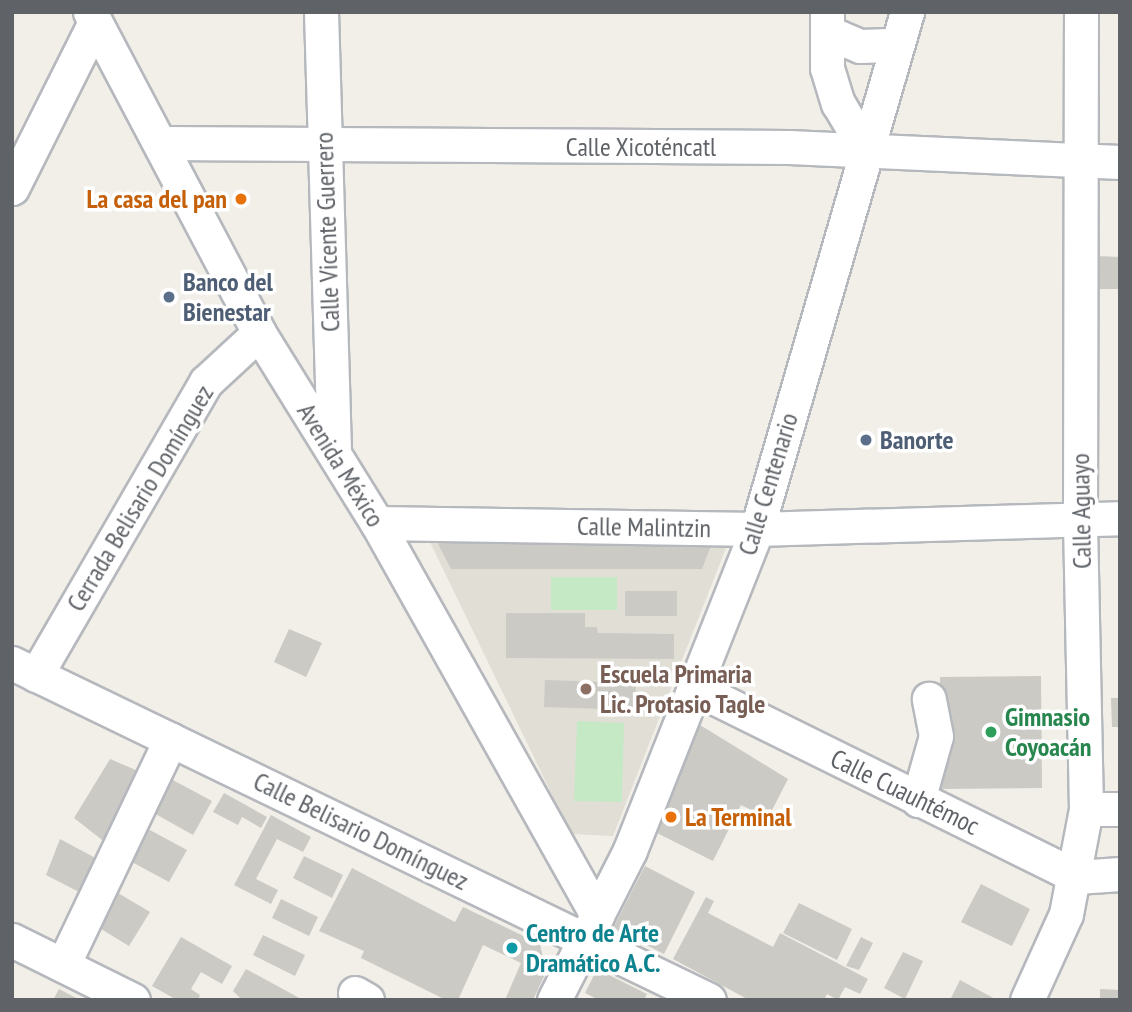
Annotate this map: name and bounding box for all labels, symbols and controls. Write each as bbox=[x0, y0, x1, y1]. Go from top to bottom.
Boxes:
street label: Calle Vicente Guerrero bbox=[308, 131, 346, 333]
street label: Calle Xicoténcatl bbox=[566, 131, 716, 163]
place label: La casa del pan bbox=[87, 183, 227, 215]
marker: La casa del pan bbox=[233, 191, 249, 207]
place label: Banco del Bienestar bbox=[183, 266, 273, 328]
marker: Banco del Bienestar bbox=[161, 289, 177, 305]
street label: Cerrada Belisario Domínguez bbox=[60, 379, 220, 617]
street label: Avenida México bbox=[291, 397, 391, 533]
street label: Calle Centenario bbox=[732, 409, 804, 559]
place label: Banorte bbox=[880, 424, 954, 456]
marker: Banorte bbox=[858, 432, 874, 448]
street label: Calle Aguayo bbox=[1064, 453, 1098, 569]
street label: Calle Malintzin bbox=[577, 510, 711, 544]
place label: Escuela Primaria Lic. Protasio Tagle bbox=[600, 658, 768, 720]
marker: Escuela Primaria Lic. Protasio Tagle bbox=[578, 681, 594, 697]
place label: Gimnasio Coyoacán bbox=[1005, 701, 1092, 762]
marker: Gimnasio Coyoacán bbox=[983, 724, 999, 740]
street label: Calle Cuauhtémoc bbox=[826, 743, 984, 841]
street label: Calle Belisario Domínguez bbox=[249, 765, 473, 897]
place label: La Terminal bbox=[685, 801, 792, 833]
marker: La Terminal bbox=[663, 809, 679, 825]
place label: Centro de Arte Dramático A.C. bbox=[526, 917, 662, 978]
marker: Centro de Arte Dramático A.C. bbox=[504, 940, 520, 956]

